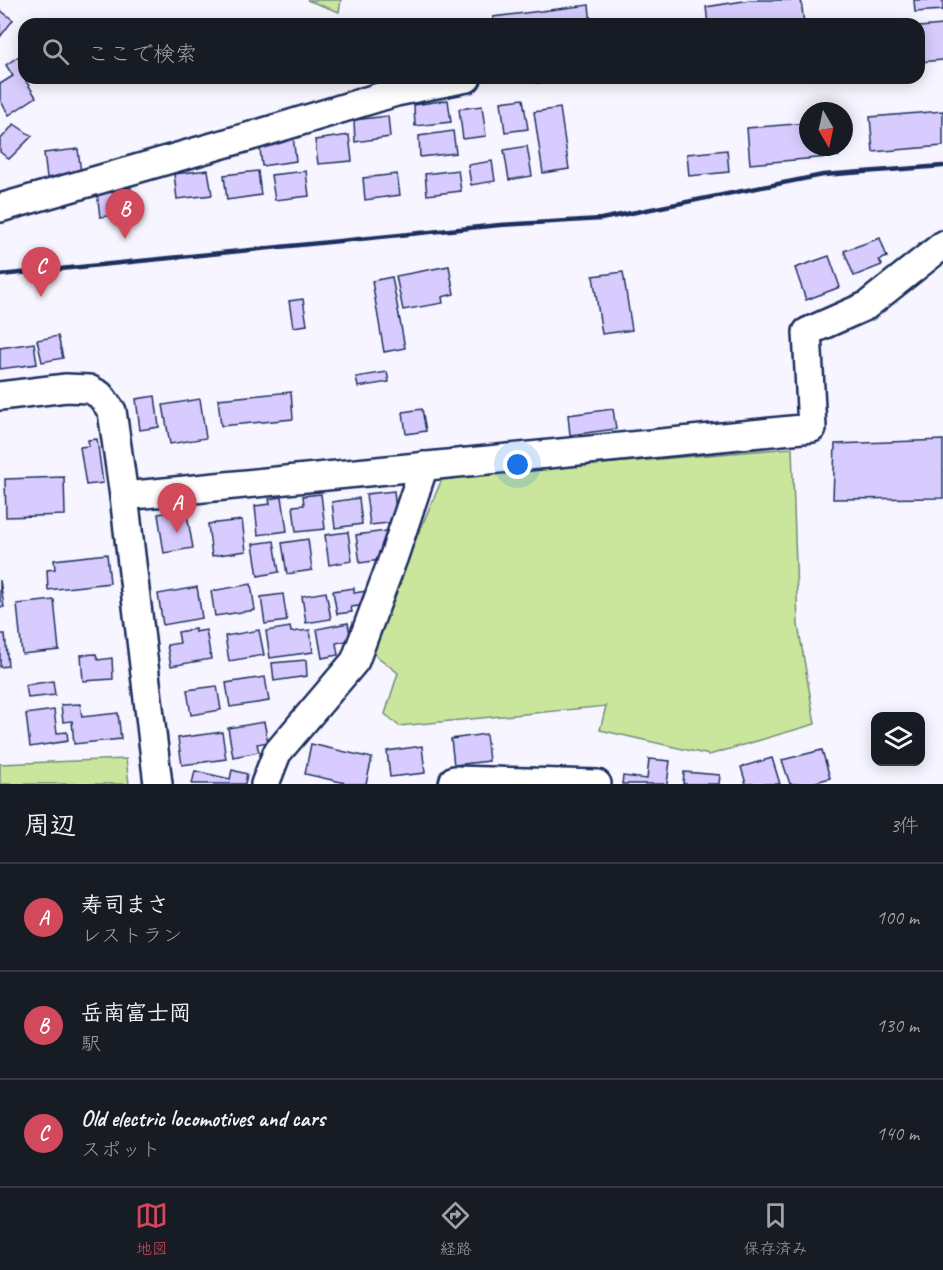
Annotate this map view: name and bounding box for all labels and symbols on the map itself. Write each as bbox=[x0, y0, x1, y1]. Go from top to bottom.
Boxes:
north arrow bbox=[799, 102, 853, 156]
pin: B bbox=[106, 190, 144, 239]
pin: C bbox=[22, 248, 60, 297]
your location bbox=[503, 450, 532, 479]
pin: A bbox=[158, 484, 196, 533]

